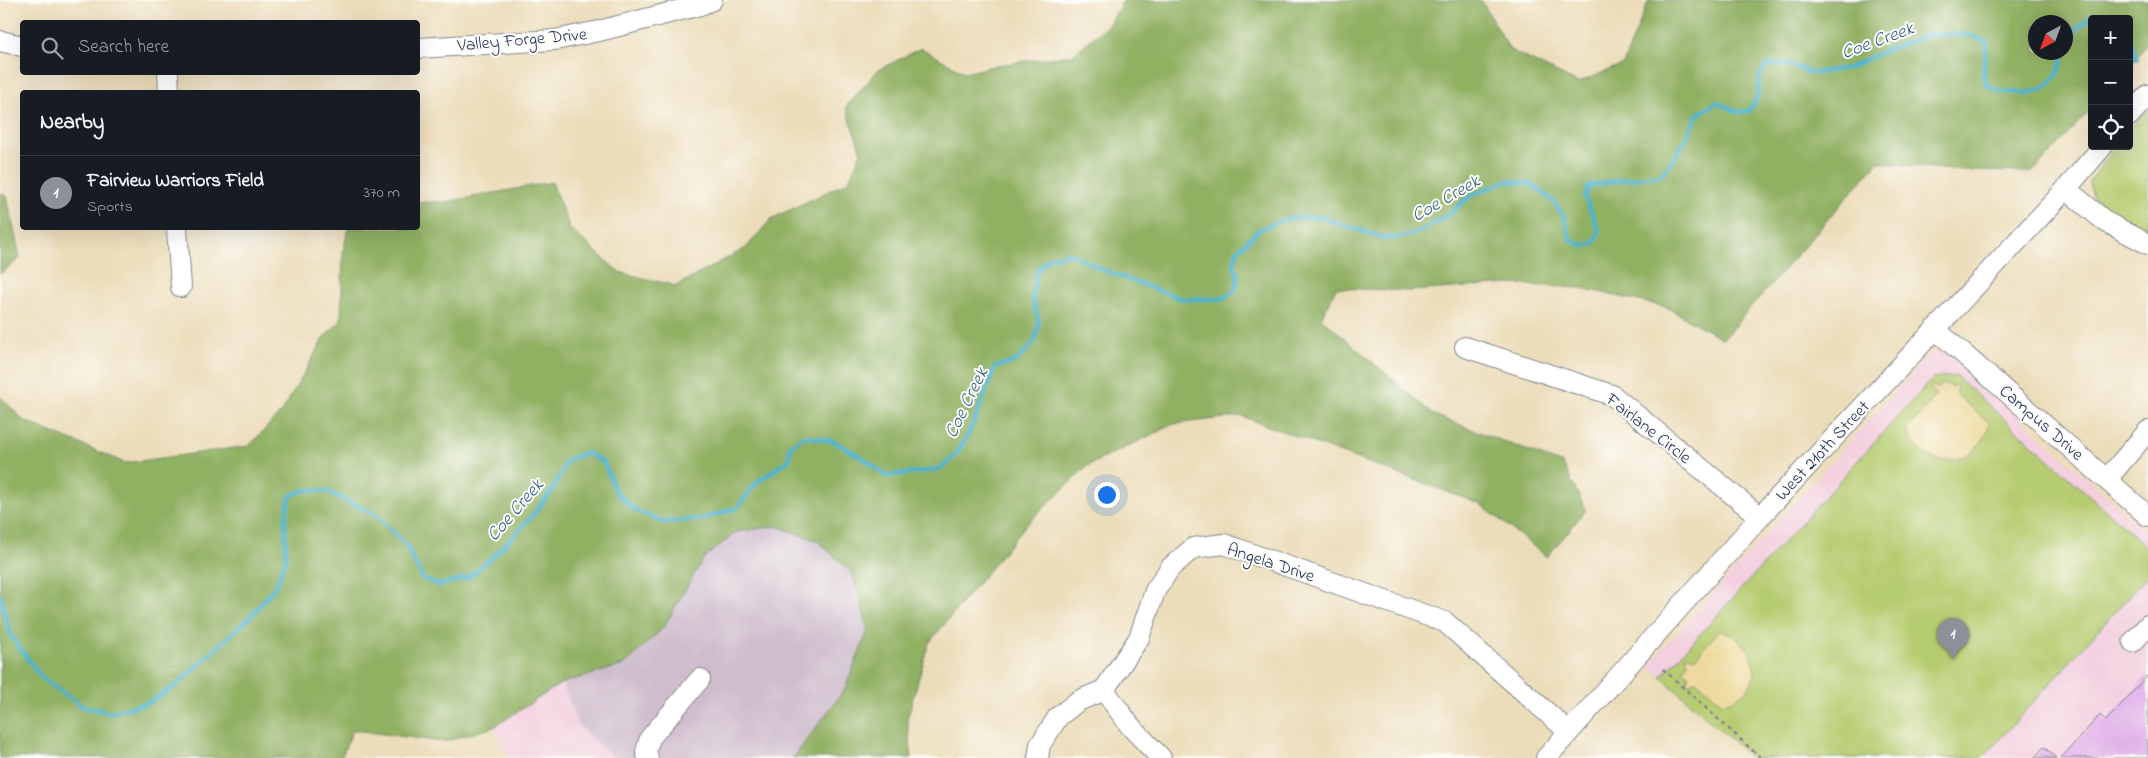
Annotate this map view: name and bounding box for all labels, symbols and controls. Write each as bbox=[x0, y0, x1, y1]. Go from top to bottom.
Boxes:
north arrow bbox=[2028, 15, 2073, 60]
map controls bbox=[2088, 15, 2133, 150]
button: + bbox=[2088, 15, 2133, 60]
water label: Coe Creek bbox=[1838, 16, 1918, 67]
search box bbox=[20, 20, 420, 75]
street label: Valley Forge Drive bbox=[455, 22, 589, 61]
icon: search bbox=[38, 34, 66, 62]
text: Search here bbox=[78, 34, 169, 61]
button: − bbox=[2088, 60, 2133, 105]
button: locate bbox=[2088, 105, 2133, 150]
text: Nearby bbox=[40, 108, 104, 138]
text: Fairview Warriors Field bbox=[87, 168, 264, 195]
water label: Coe Creek bbox=[1407, 168, 1486, 230]
text: 1 bbox=[53, 181, 59, 205]
text: 370 m bbox=[363, 181, 400, 205]
text: Sports bbox=[87, 195, 133, 219]
water label: Coe Creek bbox=[939, 363, 996, 443]
street label: Campus Drive bbox=[1993, 379, 2089, 468]
street label: Fairlane Circle bbox=[1599, 387, 1697, 472]
street label: West 210th Street bbox=[1770, 395, 1877, 507]
water label: Coe Creek bbox=[481, 473, 551, 548]
your location bbox=[1094, 482, 1120, 508]
street label: Angela Drive bbox=[1223, 537, 1319, 592]
pin: 1 bbox=[1937, 618, 1969, 659]

